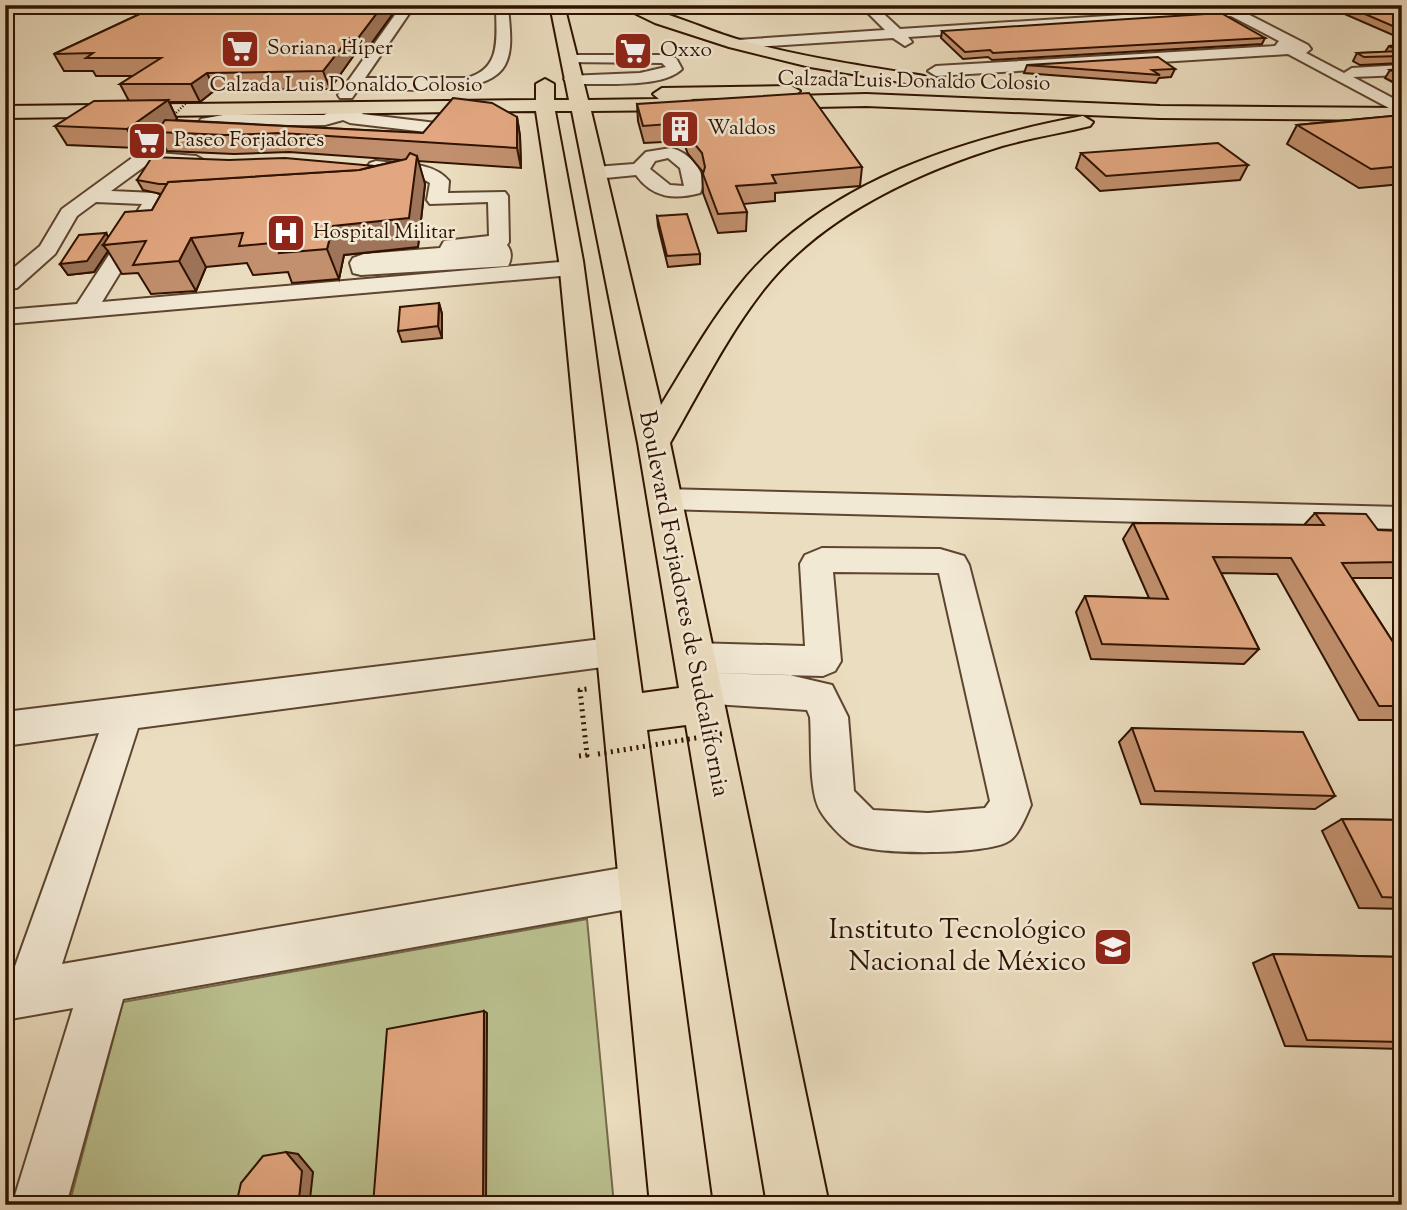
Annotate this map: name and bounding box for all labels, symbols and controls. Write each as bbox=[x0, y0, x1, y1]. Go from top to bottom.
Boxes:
supermarket icon: Soriana Híper bbox=[219, 28, 261, 70]
supermarket icon: Oxxo bbox=[612, 30, 654, 72]
place label: Soriana Híper bbox=[267, 34, 393, 64]
place label: Oxxo bbox=[660, 36, 712, 66]
street label: Calzada Luis Donaldo Colosio bbox=[777, 65, 1051, 99]
street label: Calzada Luis Donaldo Colosio bbox=[210, 71, 482, 101]
building icon: Waldos bbox=[659, 108, 701, 150]
place label: Waldos bbox=[707, 114, 776, 144]
supermarket icon: Paseo Forjadores bbox=[126, 120, 168, 162]
place label: Paseo Forjadores bbox=[174, 126, 324, 156]
hospital icon: Hospital Militar bbox=[265, 212, 307, 254]
place label: Hospital Militar bbox=[313, 218, 456, 248]
street label: Boulevard Forjadores de Sudcalifornia bbox=[629, 408, 737, 800]
place label: Instituto Tecnológico Nacional de México bbox=[829, 911, 1086, 983]
school or university icon: Instituto Tecnológico Nacional de México bbox=[1092, 926, 1134, 968]

